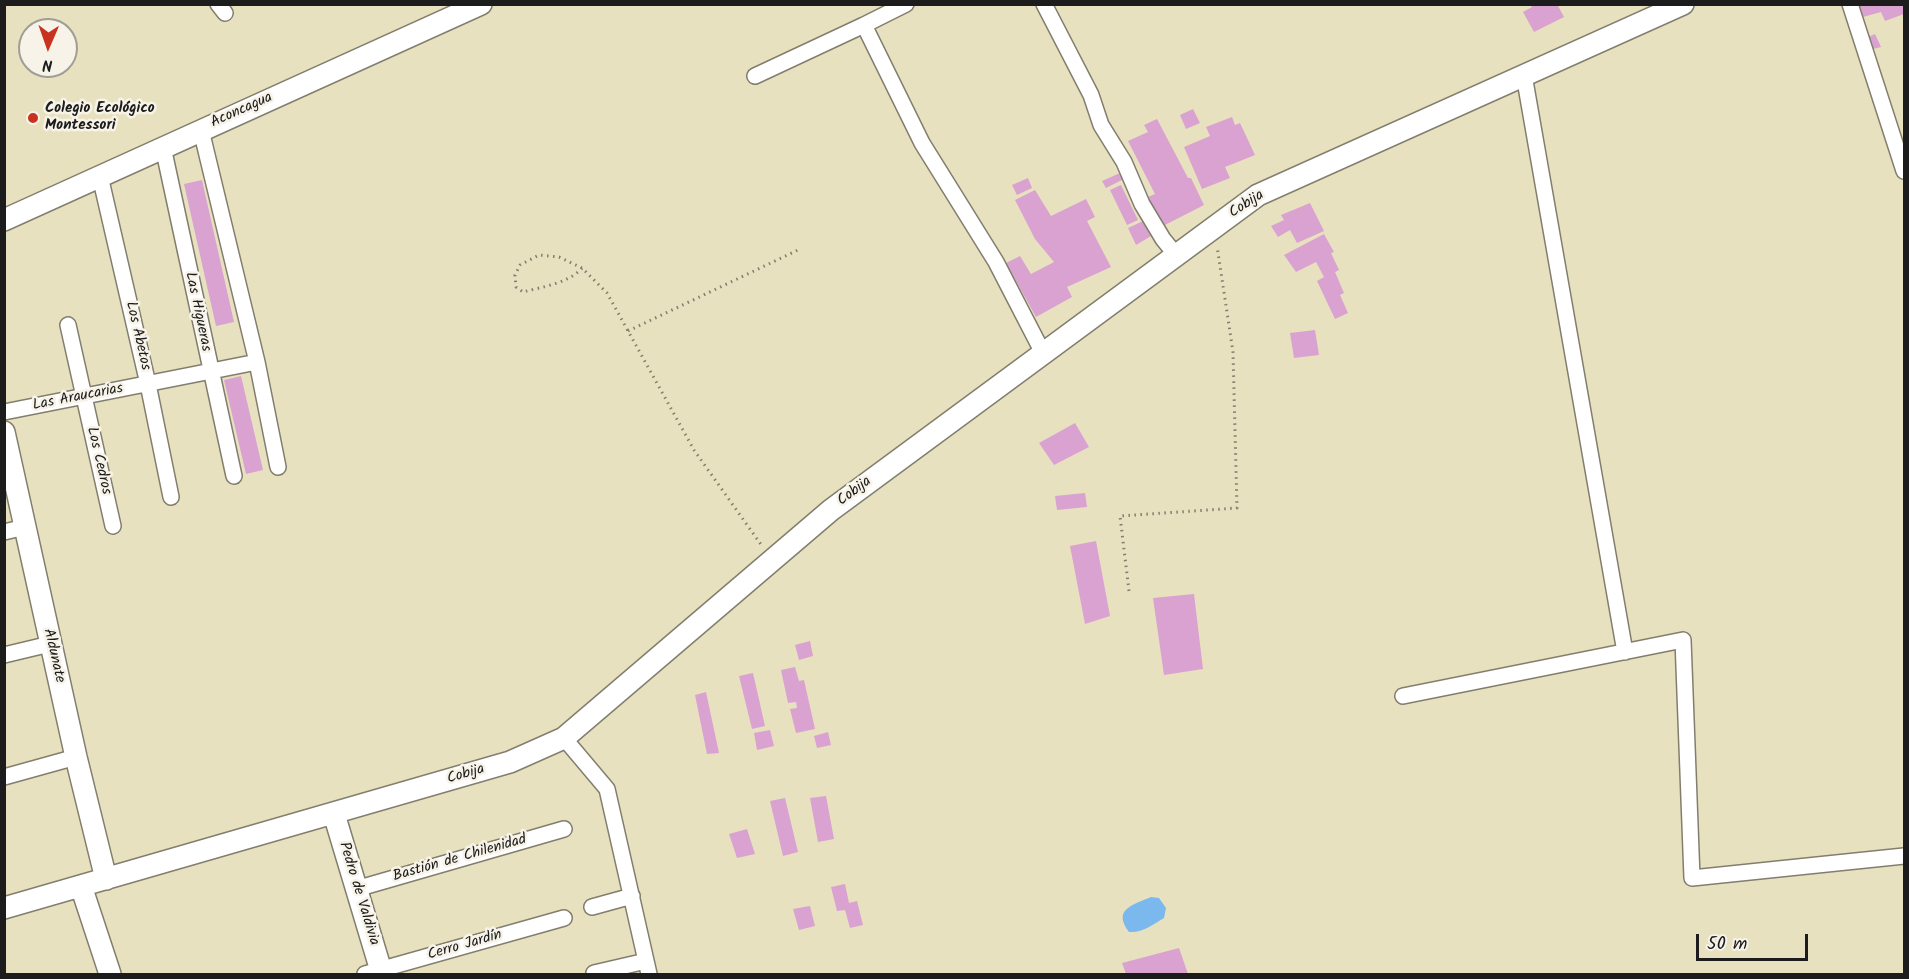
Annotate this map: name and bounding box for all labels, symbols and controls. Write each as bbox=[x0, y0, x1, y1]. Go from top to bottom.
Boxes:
north arrow bbox=[18, 18, 78, 78]
text: N bbox=[42, 52, 53, 77]
street label: Aconcagua bbox=[208, 89, 276, 133]
place label: Colegio Ecológico Montessori bbox=[45, 100, 155, 135]
marker: Colegio Ecológico Montessori bbox=[26, 111, 40, 125]
street label: Cobija bbox=[1226, 187, 1268, 223]
street label: Las Higueras bbox=[180, 271, 214, 353]
street label: Los Abetos bbox=[120, 300, 154, 372]
street label: Las Araucarias bbox=[31, 380, 125, 416]
street label: Los Cedros bbox=[81, 425, 115, 497]
street label: Cobija bbox=[834, 473, 876, 511]
street label: Aldunate bbox=[38, 627, 68, 685]
street label: Cobija bbox=[445, 761, 487, 789]
street label: Bastión de Chilenidad bbox=[391, 831, 529, 887]
street label: Pedro de Valdivia bbox=[334, 840, 382, 948]
scale bar bbox=[1699, 922, 1812, 960]
street label: Cerro Jardín bbox=[426, 927, 504, 965]
text: 50 m bbox=[1707, 930, 1747, 959]

